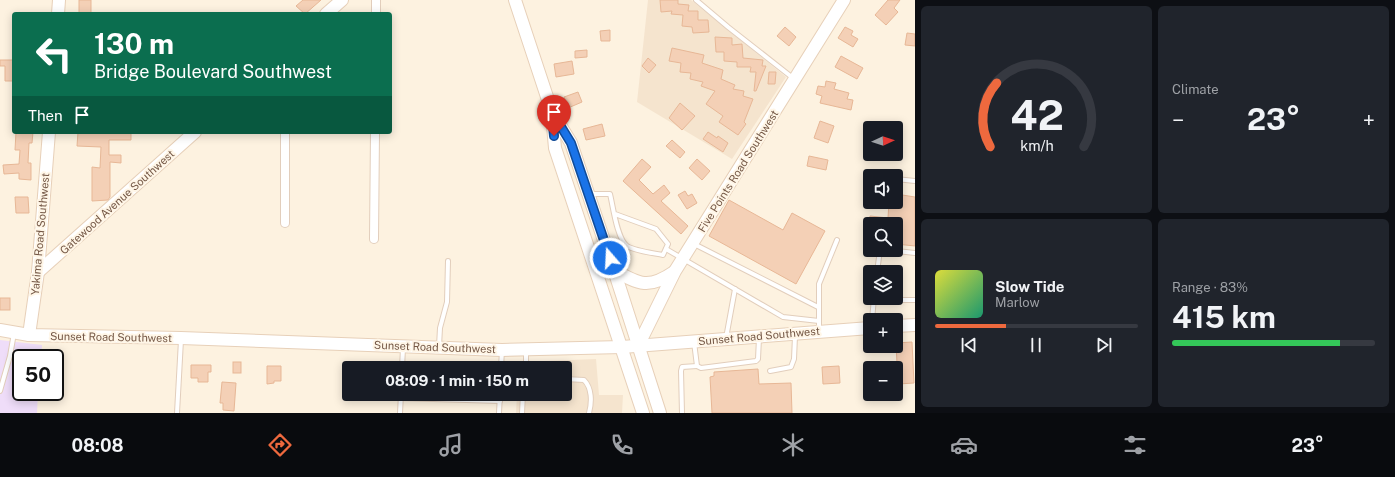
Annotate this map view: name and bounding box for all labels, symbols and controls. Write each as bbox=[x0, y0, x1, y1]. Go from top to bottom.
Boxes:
text: 130 m bbox=[94, 27, 174, 60]
icon: left bbox=[28, 28, 80, 80]
text: Bridge Boulevard Southwest bbox=[94, 61, 332, 82]
text: Climate bbox=[1172, 82, 1219, 97]
text: 42 bbox=[1010, 90, 1063, 139]
pin bbox=[537, 95, 571, 136]
icon: arrive bbox=[543, 101, 565, 123]
text: 23° bbox=[1247, 101, 1300, 137]
icon: arrive bbox=[71, 104, 93, 126]
text: Then bbox=[28, 107, 63, 124]
text: − bbox=[1172, 107, 1184, 133]
text: + bbox=[1363, 107, 1375, 133]
street label: Five Points Road Southwest bbox=[695, 108, 781, 234]
north arrow bbox=[863, 121, 903, 161]
map controls bbox=[863, 121, 903, 401]
text: km/h bbox=[1020, 137, 1053, 154]
street label: Gatewood Avenue Southwest bbox=[57, 148, 177, 256]
button: sound bbox=[863, 169, 903, 209]
street label: Yakima Road Southwest bbox=[29, 172, 51, 296]
button: search bbox=[863, 217, 903, 257]
position arrow bbox=[589, 237, 631, 279]
button: layers bbox=[863, 265, 903, 305]
text: Slow Tide bbox=[995, 278, 1064, 295]
text: Range · 83% bbox=[1172, 280, 1248, 295]
text: Marlow bbox=[995, 295, 1040, 310]
text: 415 km bbox=[1172, 299, 1276, 335]
button: + bbox=[863, 313, 903, 353]
street label: Sunset Road Southwest bbox=[698, 325, 820, 347]
street label: Sunset Road Southwest bbox=[50, 330, 172, 344]
icon: previous bbox=[958, 334, 980, 356]
icon: pause bbox=[1025, 334, 1047, 356]
icon: next bbox=[1093, 334, 1115, 356]
street label: Sunset Road Southwest bbox=[374, 339, 496, 355]
speed limit sign: 50 bbox=[12, 349, 64, 401]
button: − bbox=[863, 361, 903, 401]
text: 08:09 · 1 min · 150 m bbox=[385, 372, 529, 389]
icon: directions bbox=[266, 431, 294, 459]
icon: music bbox=[437, 431, 465, 459]
icon: phone bbox=[608, 431, 636, 459]
icon: climate bbox=[779, 431, 807, 459]
icon: car bbox=[950, 431, 978, 459]
icon: filters bbox=[1121, 431, 1149, 459]
text: 08:08 bbox=[71, 435, 124, 456]
text: 23° bbox=[1292, 435, 1323, 456]

